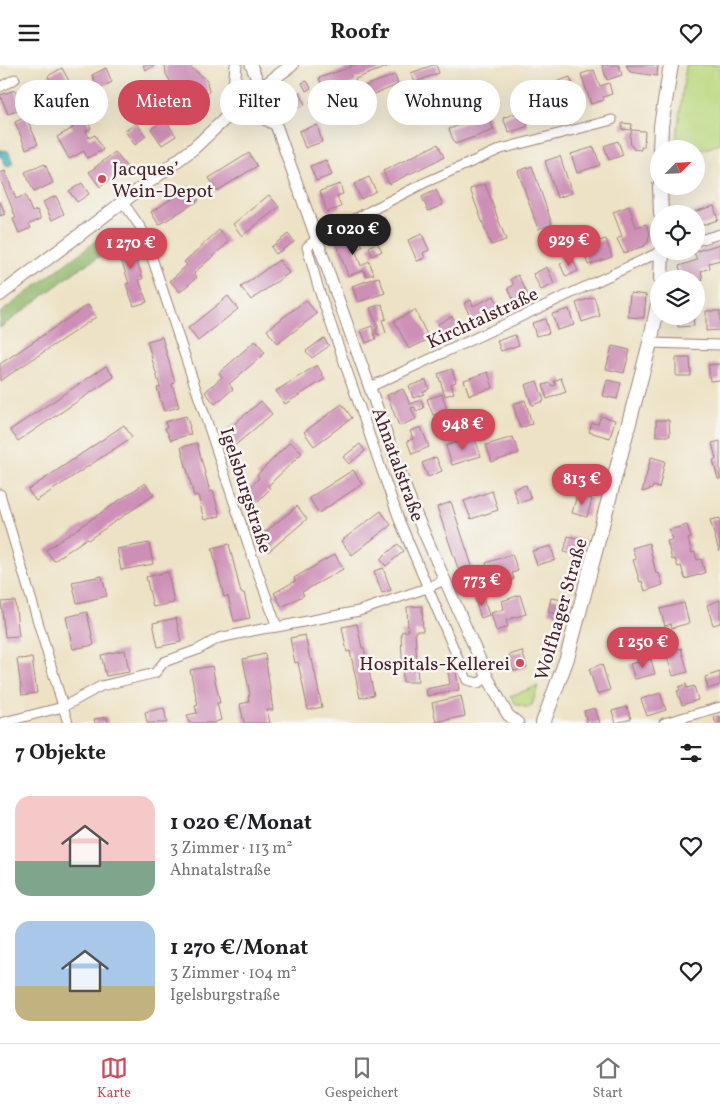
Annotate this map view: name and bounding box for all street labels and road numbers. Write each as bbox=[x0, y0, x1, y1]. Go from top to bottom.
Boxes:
street label: Kirchtalstraße bbox=[423, 282, 543, 356]
street label: Ahnatalstraße bbox=[364, 404, 430, 525]
street label: Igelsburgstraße bbox=[213, 424, 278, 557]
street label: Wolfhager Straße bbox=[529, 535, 595, 684]

